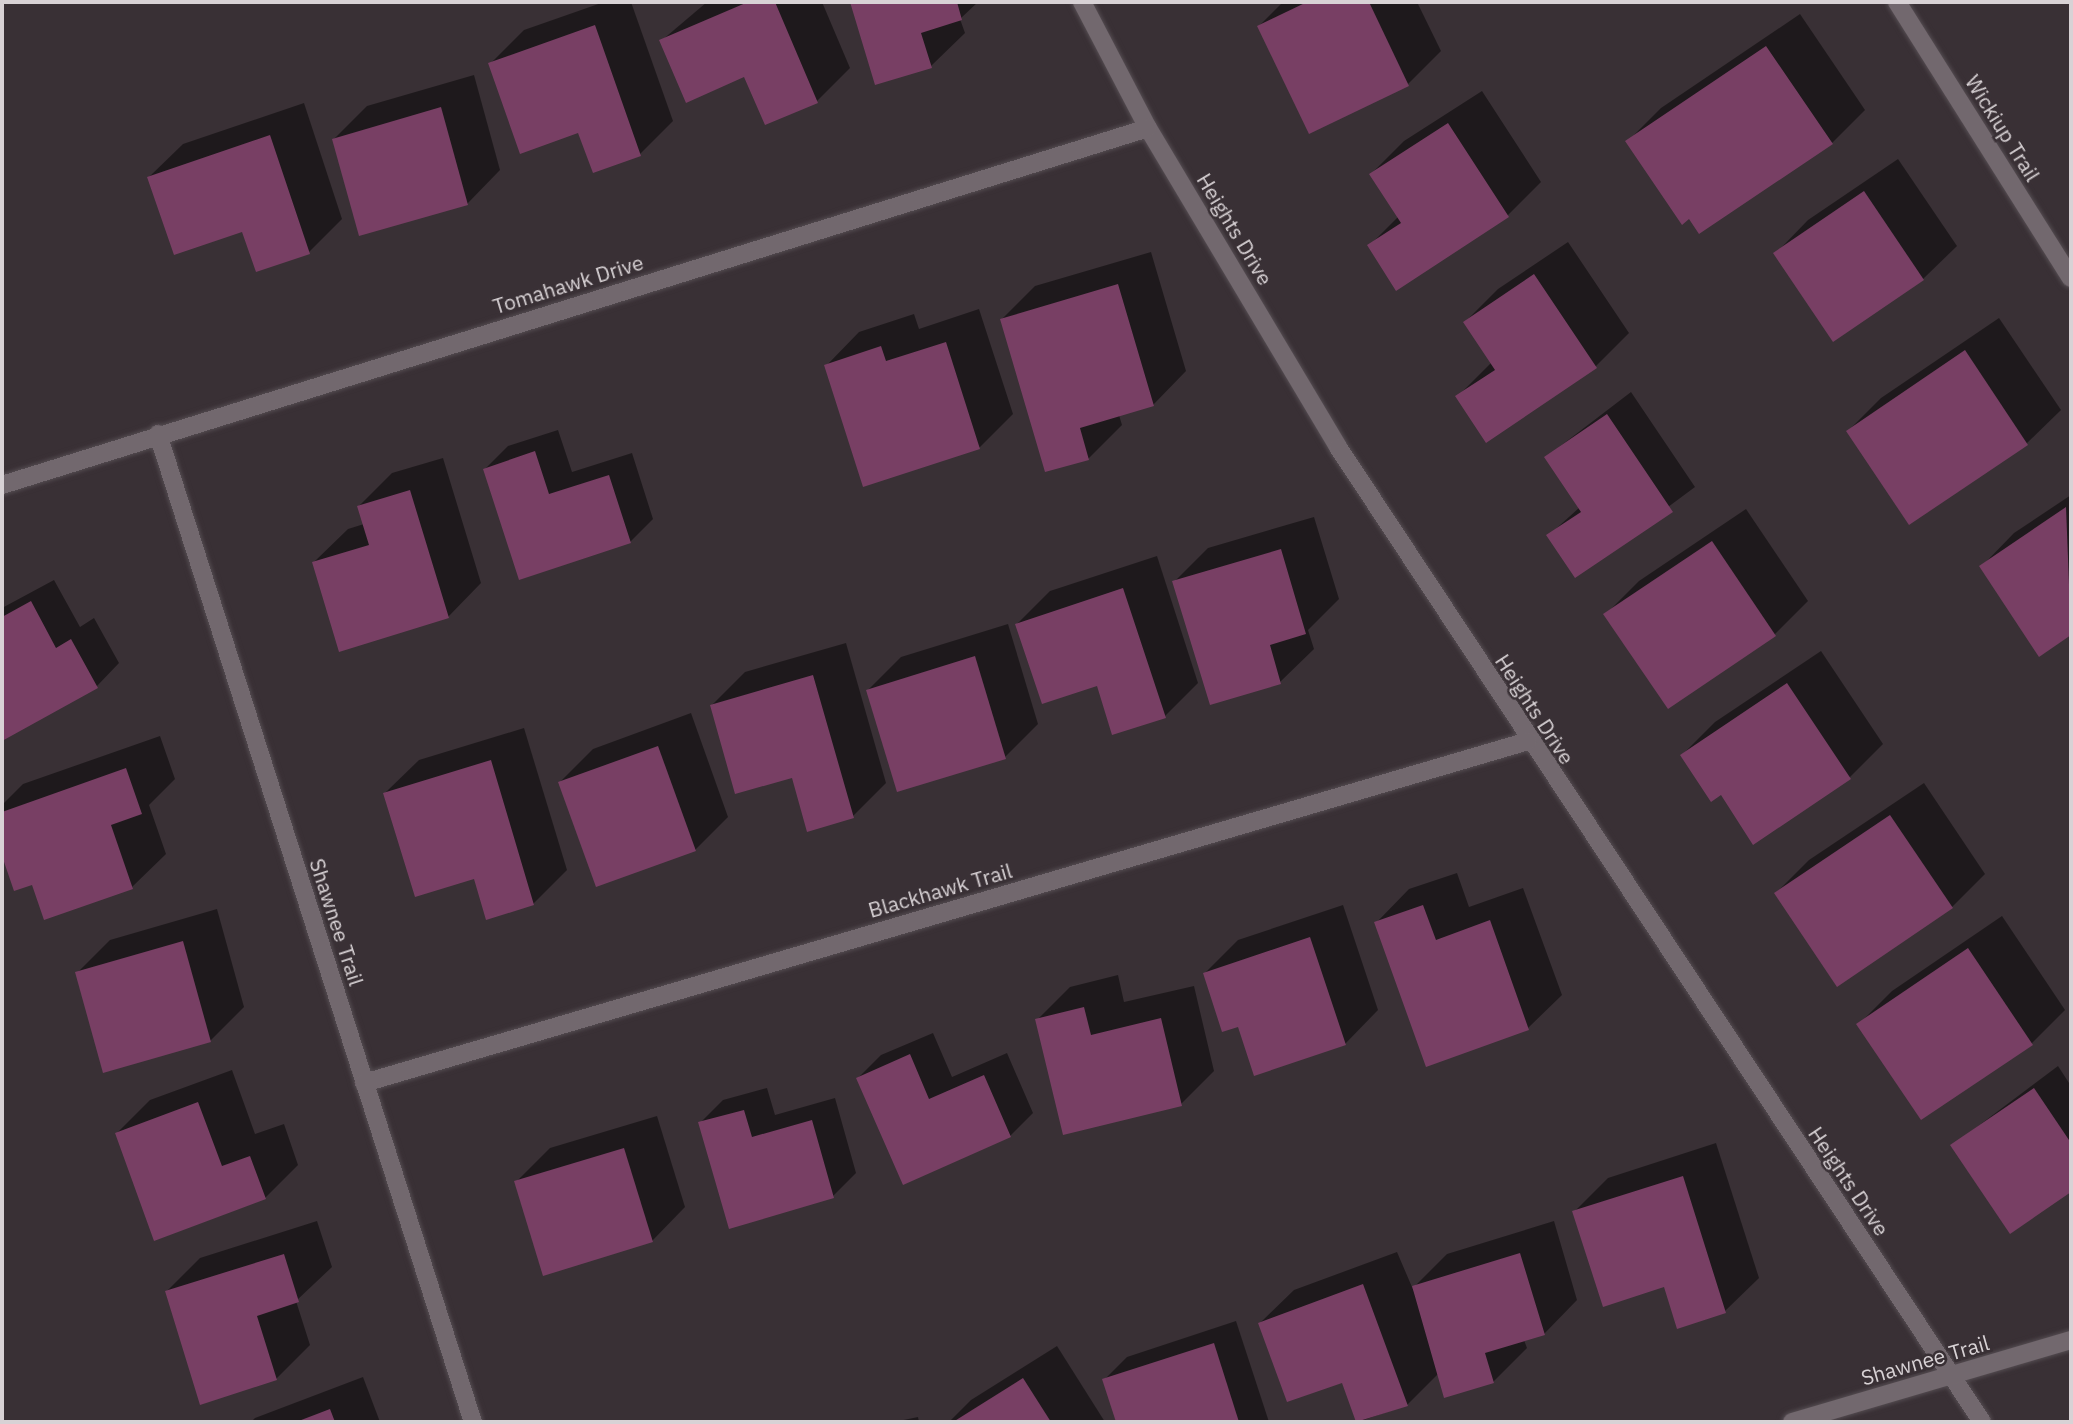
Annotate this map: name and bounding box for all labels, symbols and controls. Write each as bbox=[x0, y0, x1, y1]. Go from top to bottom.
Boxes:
street label: Wickiup Trail bbox=[1960, 70, 2046, 186]
street label: Heights Drive bbox=[1192, 169, 1278, 289]
street label: Tomahawk Drive bbox=[490, 249, 646, 319]
street label: Heights Drive bbox=[1490, 649, 1580, 769]
street label: Shawnee Trail bbox=[305, 855, 369, 989]
street label: Blackhawk Trail bbox=[865, 857, 1015, 923]
street label: Heights Drive bbox=[1803, 1122, 1895, 1240]
street label: Shawnee Trail bbox=[1858, 1330, 1992, 1390]

